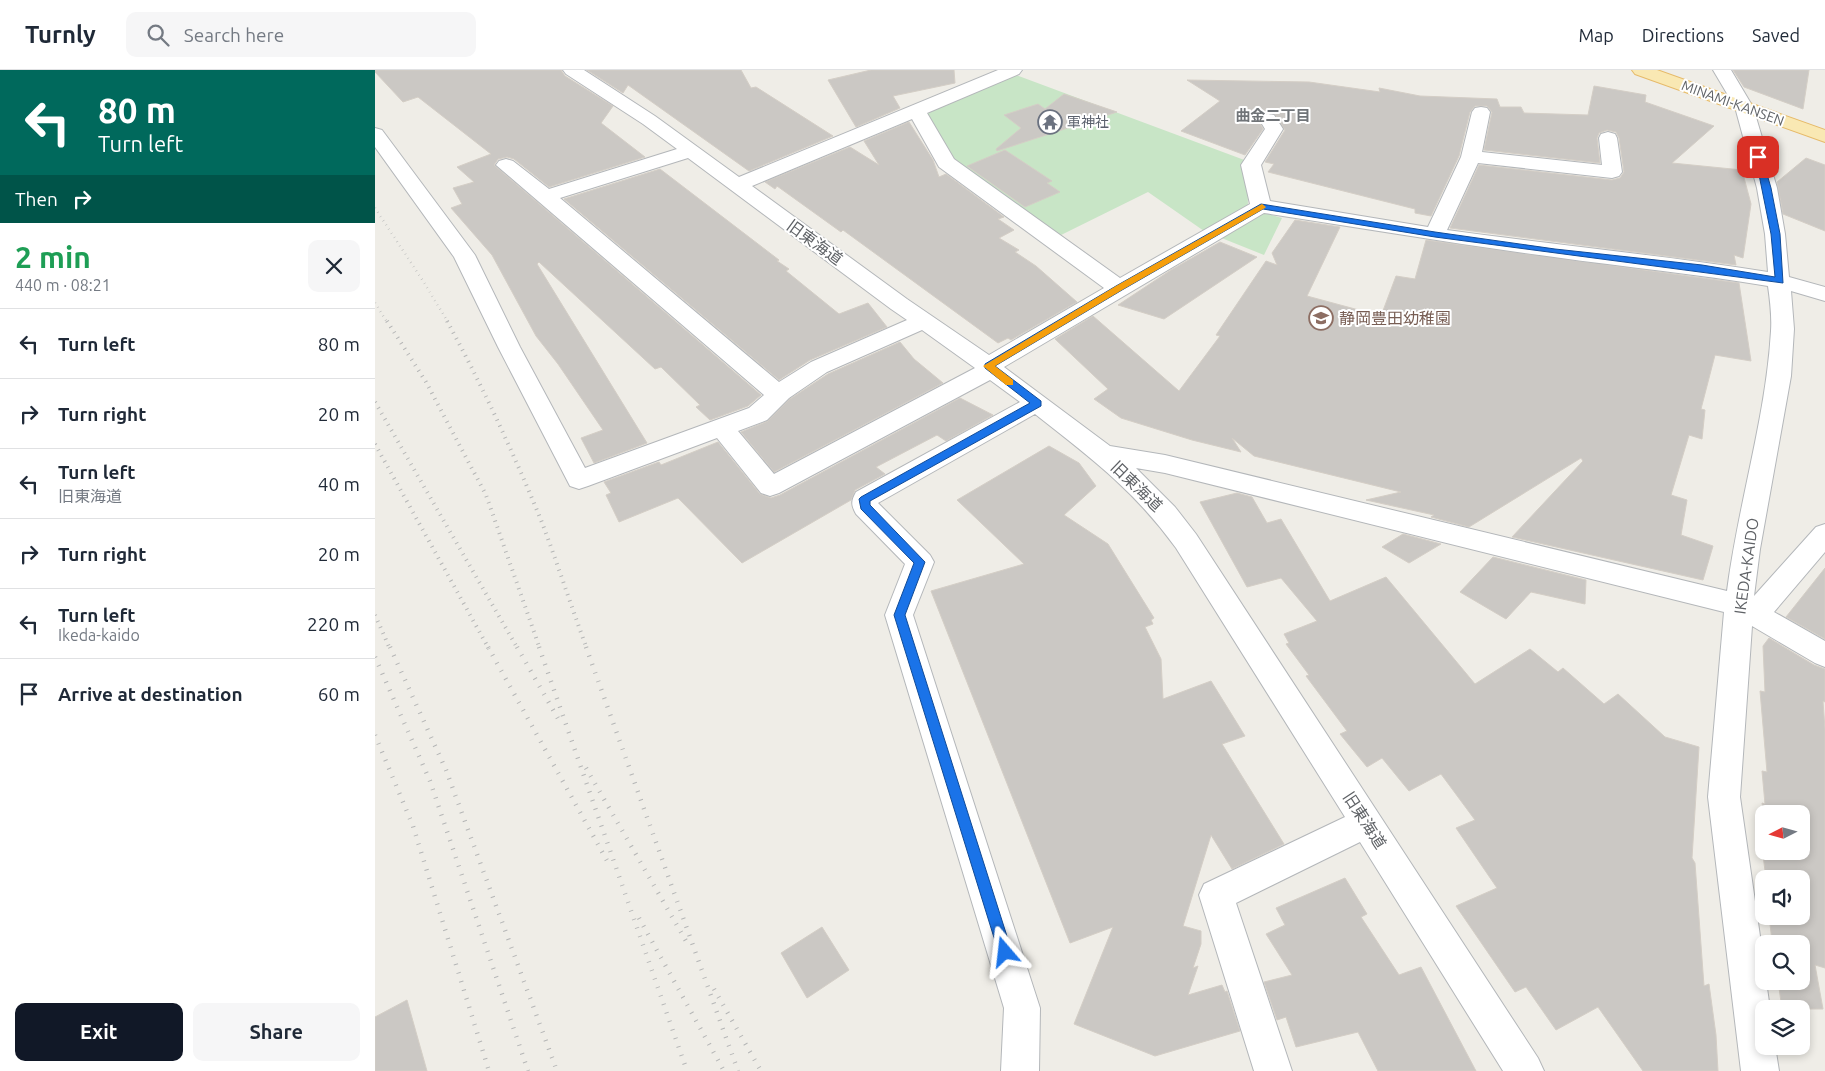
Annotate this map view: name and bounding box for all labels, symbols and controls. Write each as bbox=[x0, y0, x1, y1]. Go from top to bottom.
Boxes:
search box bbox=[126, 12, 476, 57]
text: Turnly bbox=[25, 21, 96, 48]
icon: search bbox=[144, 21, 172, 49]
text: Search here bbox=[184, 24, 284, 46]
text: Map bbox=[1578, 25, 1614, 45]
text: Directions bbox=[1642, 25, 1724, 45]
text: Saved bbox=[1752, 25, 1800, 45]
street label: MINAMI-KANSEN bbox=[1680, 77, 1786, 129]
icon: left bbox=[15, 90, 80, 155]
text: 80 m bbox=[98, 90, 176, 130]
district label: 曲金二丁目 bbox=[1235, 107, 1311, 124]
temple icon: 軍神社 bbox=[1037, 109, 1063, 135]
place label: 軍神社 bbox=[1067, 114, 1109, 130]
text: Turn left bbox=[98, 131, 183, 156]
pin bbox=[1737, 136, 1779, 178]
icon: arrive bbox=[1744, 143, 1772, 171]
icon: right bbox=[68, 185, 96, 213]
text: Then bbox=[15, 188, 58, 210]
street label: 旧東海道 bbox=[784, 216, 846, 268]
text: 2 min bbox=[15, 240, 91, 274]
button: close bbox=[308, 240, 360, 292]
text: 440 m · 08:21 bbox=[15, 276, 111, 294]
school or university icon: 静岡豊田幼稚園 bbox=[1308, 305, 1334, 331]
place label: 静岡豊田幼稚園 bbox=[1339, 309, 1451, 327]
icon: left bbox=[15, 330, 43, 358]
text: Turn left bbox=[58, 333, 136, 355]
text: 80 m bbox=[318, 333, 360, 355]
icon: right bbox=[15, 400, 43, 428]
text: Turn right bbox=[58, 403, 146, 425]
text: 20 m bbox=[318, 403, 360, 425]
street label: 旧東海道 bbox=[1108, 457, 1166, 515]
text: Turn left bbox=[58, 461, 136, 483]
icon: left bbox=[15, 470, 43, 498]
text: 40 m bbox=[318, 473, 360, 495]
text: 旧東海道 bbox=[58, 487, 122, 505]
street label: IKEDA-KAIDO bbox=[1730, 516, 1762, 616]
icon: right bbox=[15, 540, 43, 568]
text: Turn right bbox=[58, 543, 146, 565]
text: 20 m bbox=[318, 543, 360, 565]
text: Turn left bbox=[58, 604, 136, 626]
icon: left bbox=[15, 610, 43, 638]
text: 220 m bbox=[307, 613, 360, 635]
text: Ikeda-kaido bbox=[58, 626, 140, 644]
icon: arrive bbox=[15, 680, 43, 708]
text: Arrive at destination bbox=[58, 683, 243, 705]
text: 60 m bbox=[318, 683, 360, 705]
street label: 旧東海道 bbox=[1340, 788, 1390, 852]
north arrow bbox=[1755, 805, 1810, 860]
map controls bbox=[1755, 805, 1810, 1055]
button: sound bbox=[1755, 870, 1810, 925]
position arrow bbox=[978, 925, 1030, 977]
button: search bbox=[1755, 935, 1810, 990]
button: layers bbox=[1755, 1000, 1810, 1055]
button: Exit bbox=[15, 1003, 183, 1061]
button: Share bbox=[193, 1003, 360, 1061]

